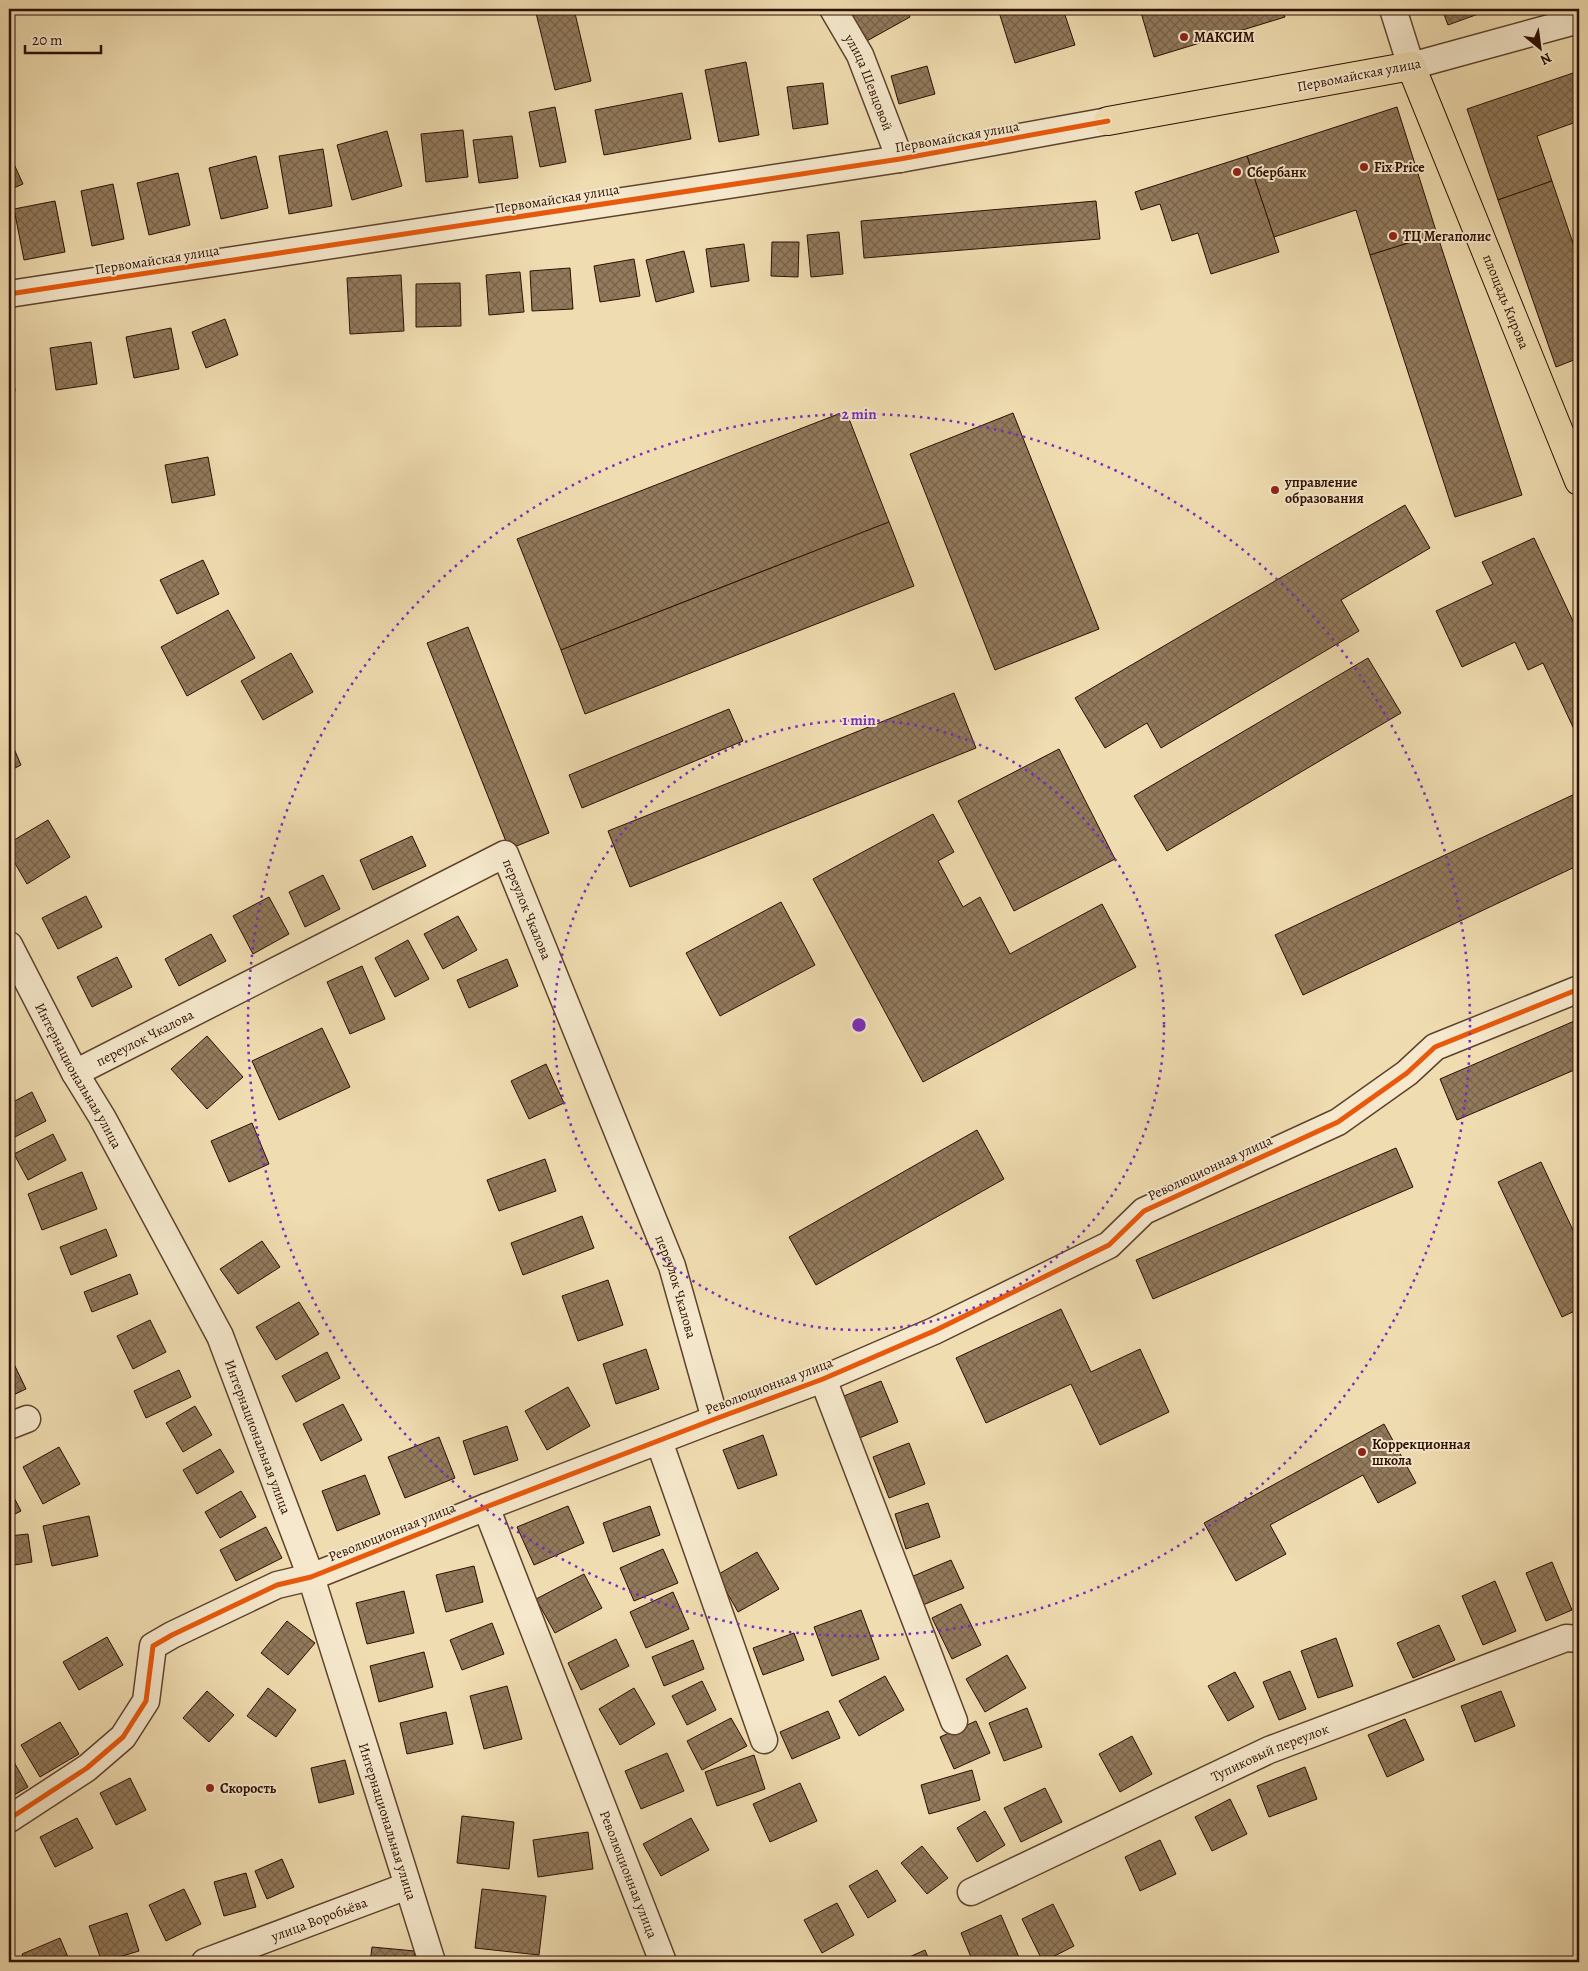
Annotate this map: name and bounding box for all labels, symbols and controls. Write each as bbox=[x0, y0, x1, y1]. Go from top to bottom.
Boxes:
scale bar bbox=[25, 22, 101, 54]
north arrow bbox=[1516, 22, 1566, 72]
place label: МАКСИМ bbox=[1194, 28, 1255, 47]
text: 20 m bbox=[32, 30, 63, 50]
street label: улица Шевцовой bbox=[840, 30, 898, 133]
marker: МАКСИМ bbox=[1178, 31, 1190, 43]
text: N bbox=[1537, 48, 1555, 70]
street label: Первомайская улица bbox=[1295, 54, 1423, 96]
street label: Первомайская улица bbox=[893, 117, 1021, 157]
place label: Fix Price bbox=[1374, 158, 1425, 177]
marker: Fix Price bbox=[1358, 161, 1370, 173]
place label: Сбербанк bbox=[1247, 163, 1307, 182]
marker: Сбербанк bbox=[1231, 166, 1243, 178]
street label: Первомайская улица bbox=[493, 180, 621, 218]
place label: ТЦ Мегаполис bbox=[1403, 227, 1491, 246]
marker: ТЦ Мегаполис bbox=[1387, 230, 1399, 242]
street label: Первомайская улица bbox=[93, 241, 221, 279]
street label: площадь Кирова bbox=[1479, 251, 1534, 352]
text: 2 min bbox=[841, 404, 877, 424]
place label: управление образования bbox=[1284, 473, 1364, 508]
marker: управление образования bbox=[1269, 484, 1281, 496]
text: 1 min bbox=[842, 710, 876, 730]
street label: переулок Чкалова bbox=[498, 856, 557, 963]
street label: Интернациональная улица bbox=[31, 999, 127, 1152]
street label: переулок Чкалова bbox=[92, 1005, 197, 1070]
centre of rings bbox=[850, 1016, 868, 1034]
street label: Революционная улица bbox=[1145, 1131, 1276, 1205]
street label: переулок Чкалова bbox=[651, 1232, 701, 1341]
street label: Революционная улица bbox=[702, 1353, 836, 1419]
street label: Интернациональная улица bbox=[220, 1357, 296, 1517]
place label: Коррекционная школа bbox=[1372, 1435, 1470, 1470]
marker: Коррекционная школа bbox=[1356, 1446, 1368, 1458]
street label: Революционная улица bbox=[326, 1498, 459, 1566]
street label: Тупиковый переулок bbox=[1208, 1719, 1331, 1786]
street label: Интернациональная улица bbox=[354, 1740, 422, 1903]
place label: Скорость bbox=[220, 1779, 277, 1798]
marker: Скорость bbox=[204, 1782, 216, 1794]
street label: Революционная улица bbox=[595, 1808, 662, 1941]
street label: улица Воробьёва bbox=[267, 1892, 370, 1946]

